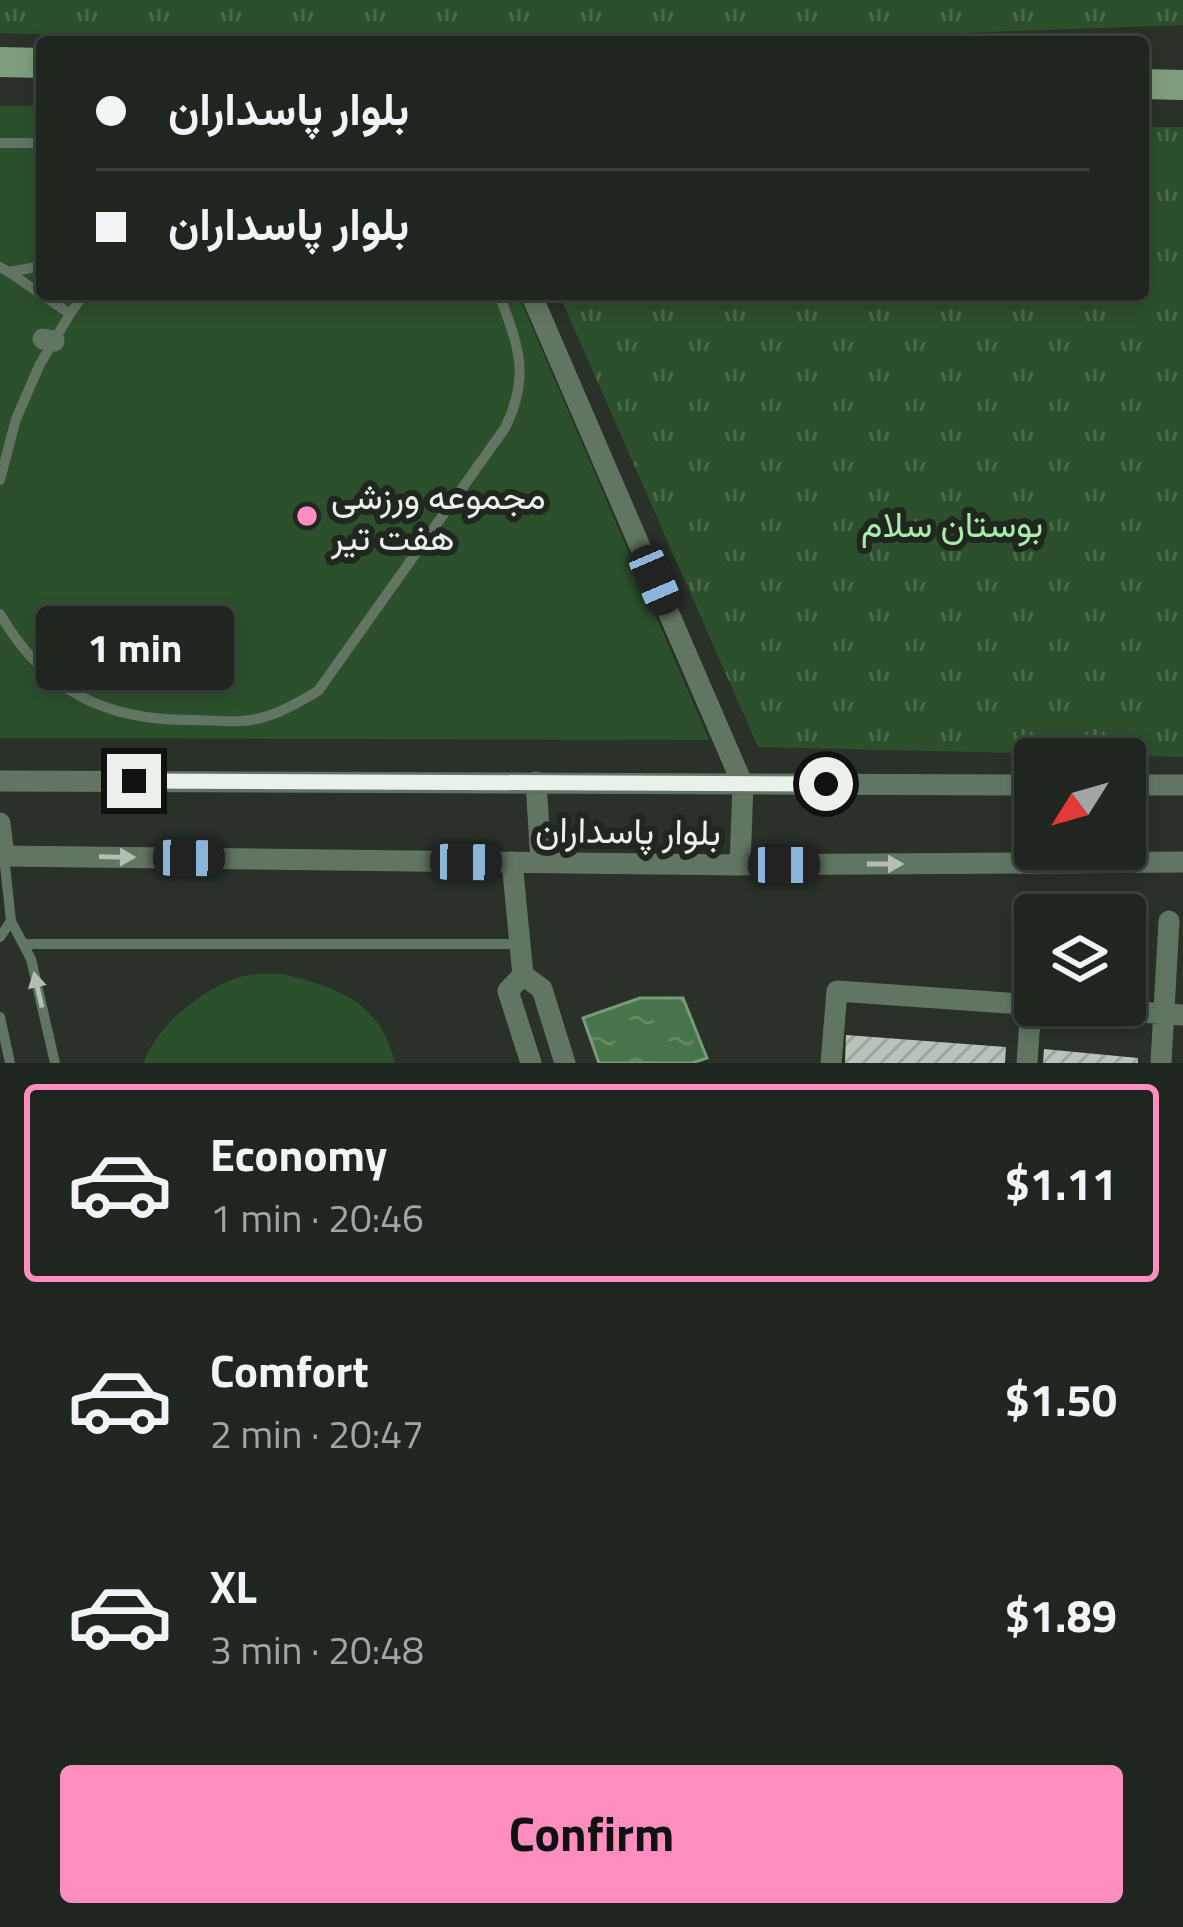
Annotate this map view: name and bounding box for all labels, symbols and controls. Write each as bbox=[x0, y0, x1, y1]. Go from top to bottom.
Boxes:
text: بلوار پاسداران bbox=[168, 74, 409, 142]
text: بلوار پاسداران bbox=[168, 189, 409, 257]
place label: مجموعه ورزشی هفت تیر bbox=[330, 468, 546, 564]
park label: بوستان سلام bbox=[861, 496, 1043, 551]
marker: مجموعه ورزشی هفت تیر bbox=[294, 503, 320, 529]
car bbox=[624, 540, 686, 620]
callout: 1 min bbox=[35, 607, 233, 691]
text: 1 min bbox=[88, 618, 182, 677]
north arrow bbox=[1014, 738, 1146, 870]
map controls bbox=[1014, 738, 1146, 1026]
route end bbox=[107, 754, 161, 808]
route start bbox=[799, 757, 853, 811]
street label: بلوار پاسداران bbox=[535, 801, 721, 859]
car bbox=[153, 839, 225, 877]
car bbox=[430, 843, 502, 881]
one-way arrow bbox=[99, 847, 137, 867]
car bbox=[748, 847, 820, 883]
one-way arrow bbox=[867, 854, 905, 874]
button: layers bbox=[1014, 894, 1146, 1026]
one-way arrow bbox=[28, 972, 47, 1009]
text: Economy bbox=[210, 1120, 387, 1188]
icon: car bbox=[66, 1129, 174, 1237]
text: $1.11 bbox=[1005, 1149, 1117, 1217]
text: 1 min · 20:46 bbox=[210, 1188, 424, 1247]
text: Comfort bbox=[210, 1336, 369, 1404]
icon: car bbox=[66, 1345, 174, 1453]
text: $1.50 bbox=[1005, 1365, 1117, 1433]
text: 2 min · 20:47 bbox=[210, 1404, 424, 1463]
text: XL bbox=[210, 1552, 257, 1620]
icon: car bbox=[66, 1561, 174, 1669]
text: $1.89 bbox=[1005, 1581, 1117, 1649]
text: 3 min · 20:48 bbox=[210, 1620, 424, 1679]
button: Confirm bbox=[60, 1765, 1123, 1903]

